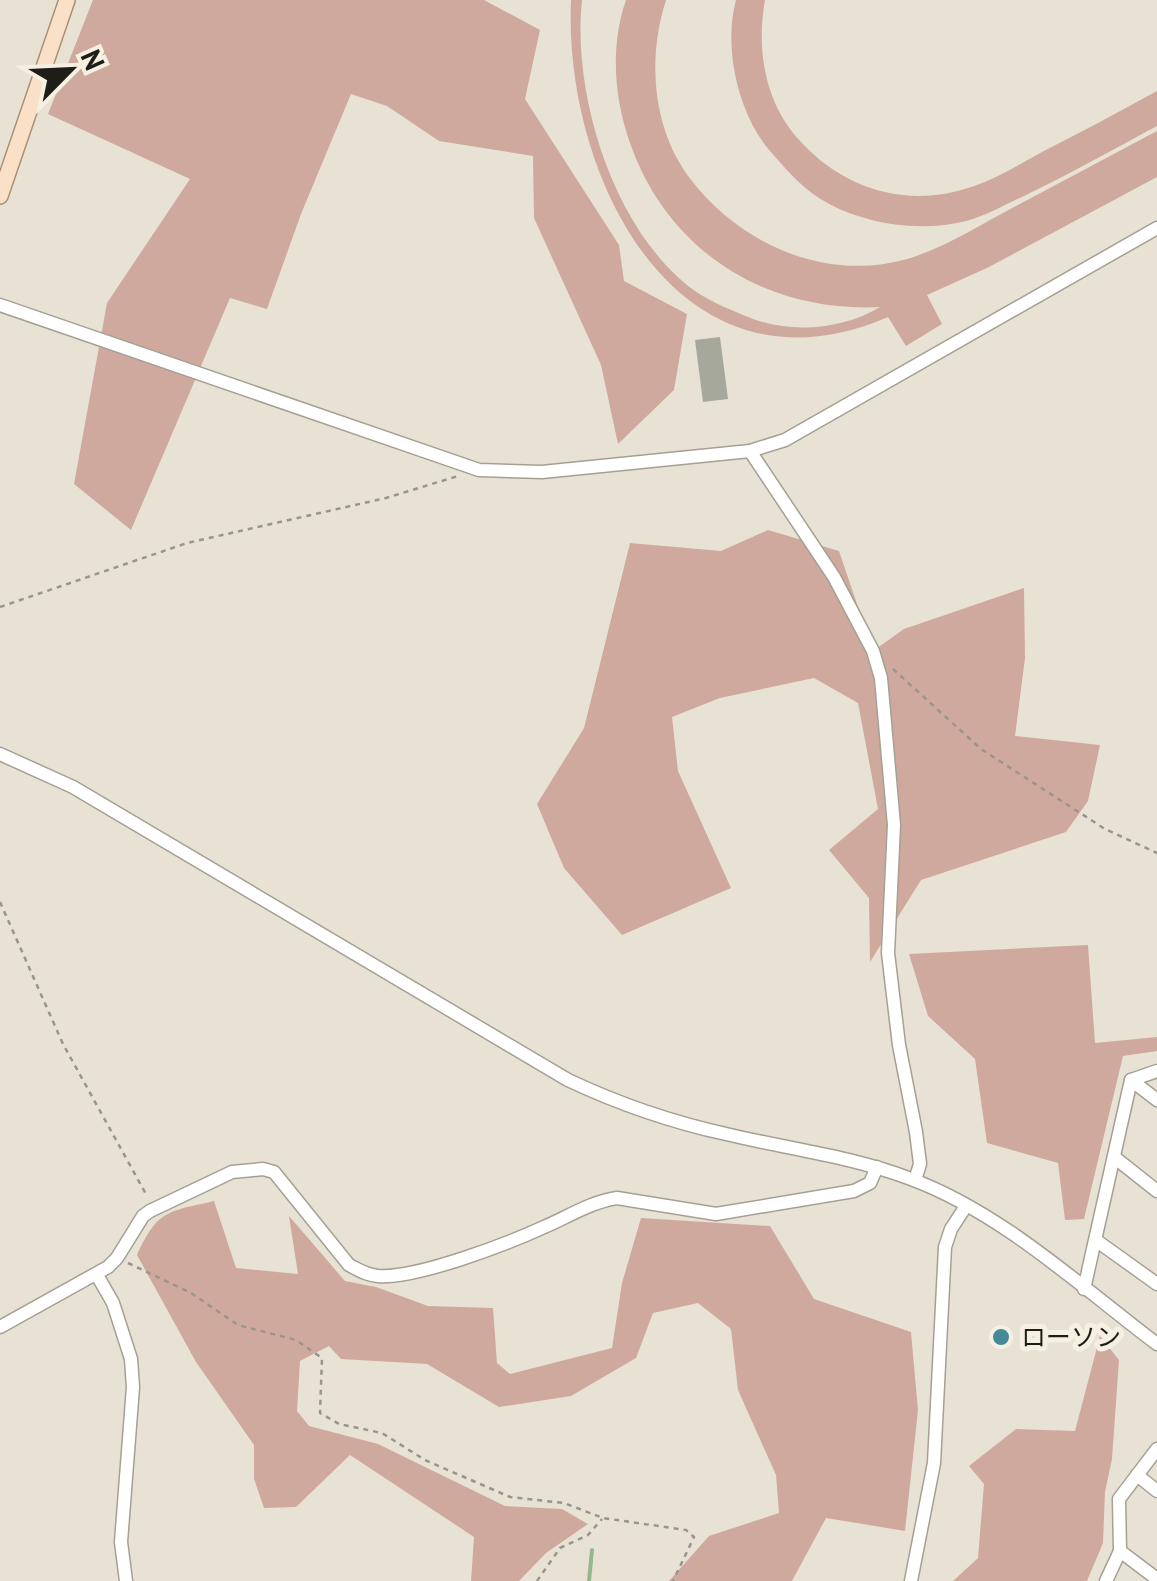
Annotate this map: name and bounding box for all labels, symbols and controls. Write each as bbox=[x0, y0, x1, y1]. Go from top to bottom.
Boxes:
north arrow bbox=[20, 20, 120, 120]
text: N bbox=[73, 44, 114, 76]
place label: ローソン bbox=[1021, 1321, 1121, 1353]
marker: ローソン bbox=[990, 1326, 1012, 1348]

